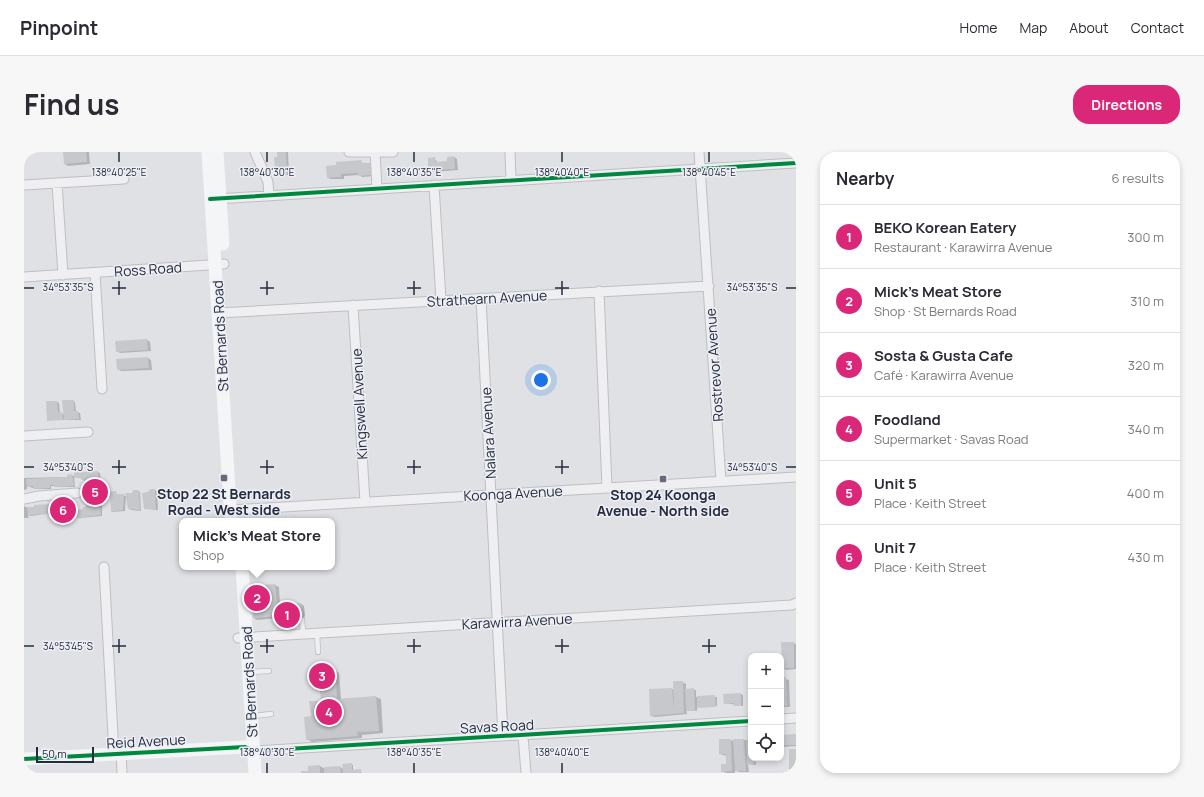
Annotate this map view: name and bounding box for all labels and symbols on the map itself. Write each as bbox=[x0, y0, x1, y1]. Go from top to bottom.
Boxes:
text: 138°40'25"E bbox=[92, 165, 147, 179]
text: 138°40'30"E bbox=[239, 165, 295, 179]
text: 138°40'35"E bbox=[387, 165, 442, 179]
text: 138°40'40"E bbox=[535, 165, 589, 179]
text: 138°40'45"E bbox=[682, 165, 736, 179]
street label: Ross Road bbox=[114, 257, 182, 281]
text: 34°53'35"S bbox=[43, 280, 93, 294]
street label: St Bernards Road bbox=[208, 280, 232, 392]
text: 34°53'35"S bbox=[727, 280, 777, 294]
street label: Strathearn Avenue bbox=[426, 285, 548, 311]
street label: Rostrevor Avenue bbox=[701, 308, 727, 422]
street label: Kingswell Avenue bbox=[347, 348, 371, 460]
your location bbox=[531, 370, 551, 390]
street label: Nalara Avenue bbox=[476, 387, 500, 479]
text: 34°53'40"S bbox=[43, 460, 93, 474]
text: 34°53'40"S bbox=[727, 460, 777, 474]
marker: Stop 22 St Bernards Road - West side bbox=[219, 473, 229, 483]
marker: Stop 24 Koonga Avenue - North side bbox=[658, 474, 668, 484]
pin: 5 bbox=[82, 477, 108, 507]
street label: Koonga Avenue bbox=[463, 481, 563, 505]
place label: Stop 22 St Bernards Road - West side bbox=[157, 484, 291, 519]
place label: Stop 24 Koonga Avenue - North side bbox=[597, 485, 729, 520]
pin: 6 bbox=[50, 495, 76, 525]
pin: 2 bbox=[244, 583, 270, 613]
pin: 1 bbox=[274, 600, 300, 630]
street label: Karawirra Avenue bbox=[461, 609, 573, 633]
street label: St Bernards Road bbox=[237, 626, 261, 738]
text: 34°53'45"S bbox=[43, 639, 93, 653]
pin: 3 bbox=[309, 661, 335, 691]
pin: 4 bbox=[316, 697, 342, 727]
street label: Savas Road bbox=[460, 715, 534, 737]
street label: Reid Avenue bbox=[106, 729, 186, 753]
scale bar bbox=[36, 745, 94, 764]
text: 138°40'30"E bbox=[239, 745, 295, 759]
text: 138°40'35"E bbox=[387, 745, 442, 759]
text: 138°40'40"E bbox=[535, 745, 589, 759]

